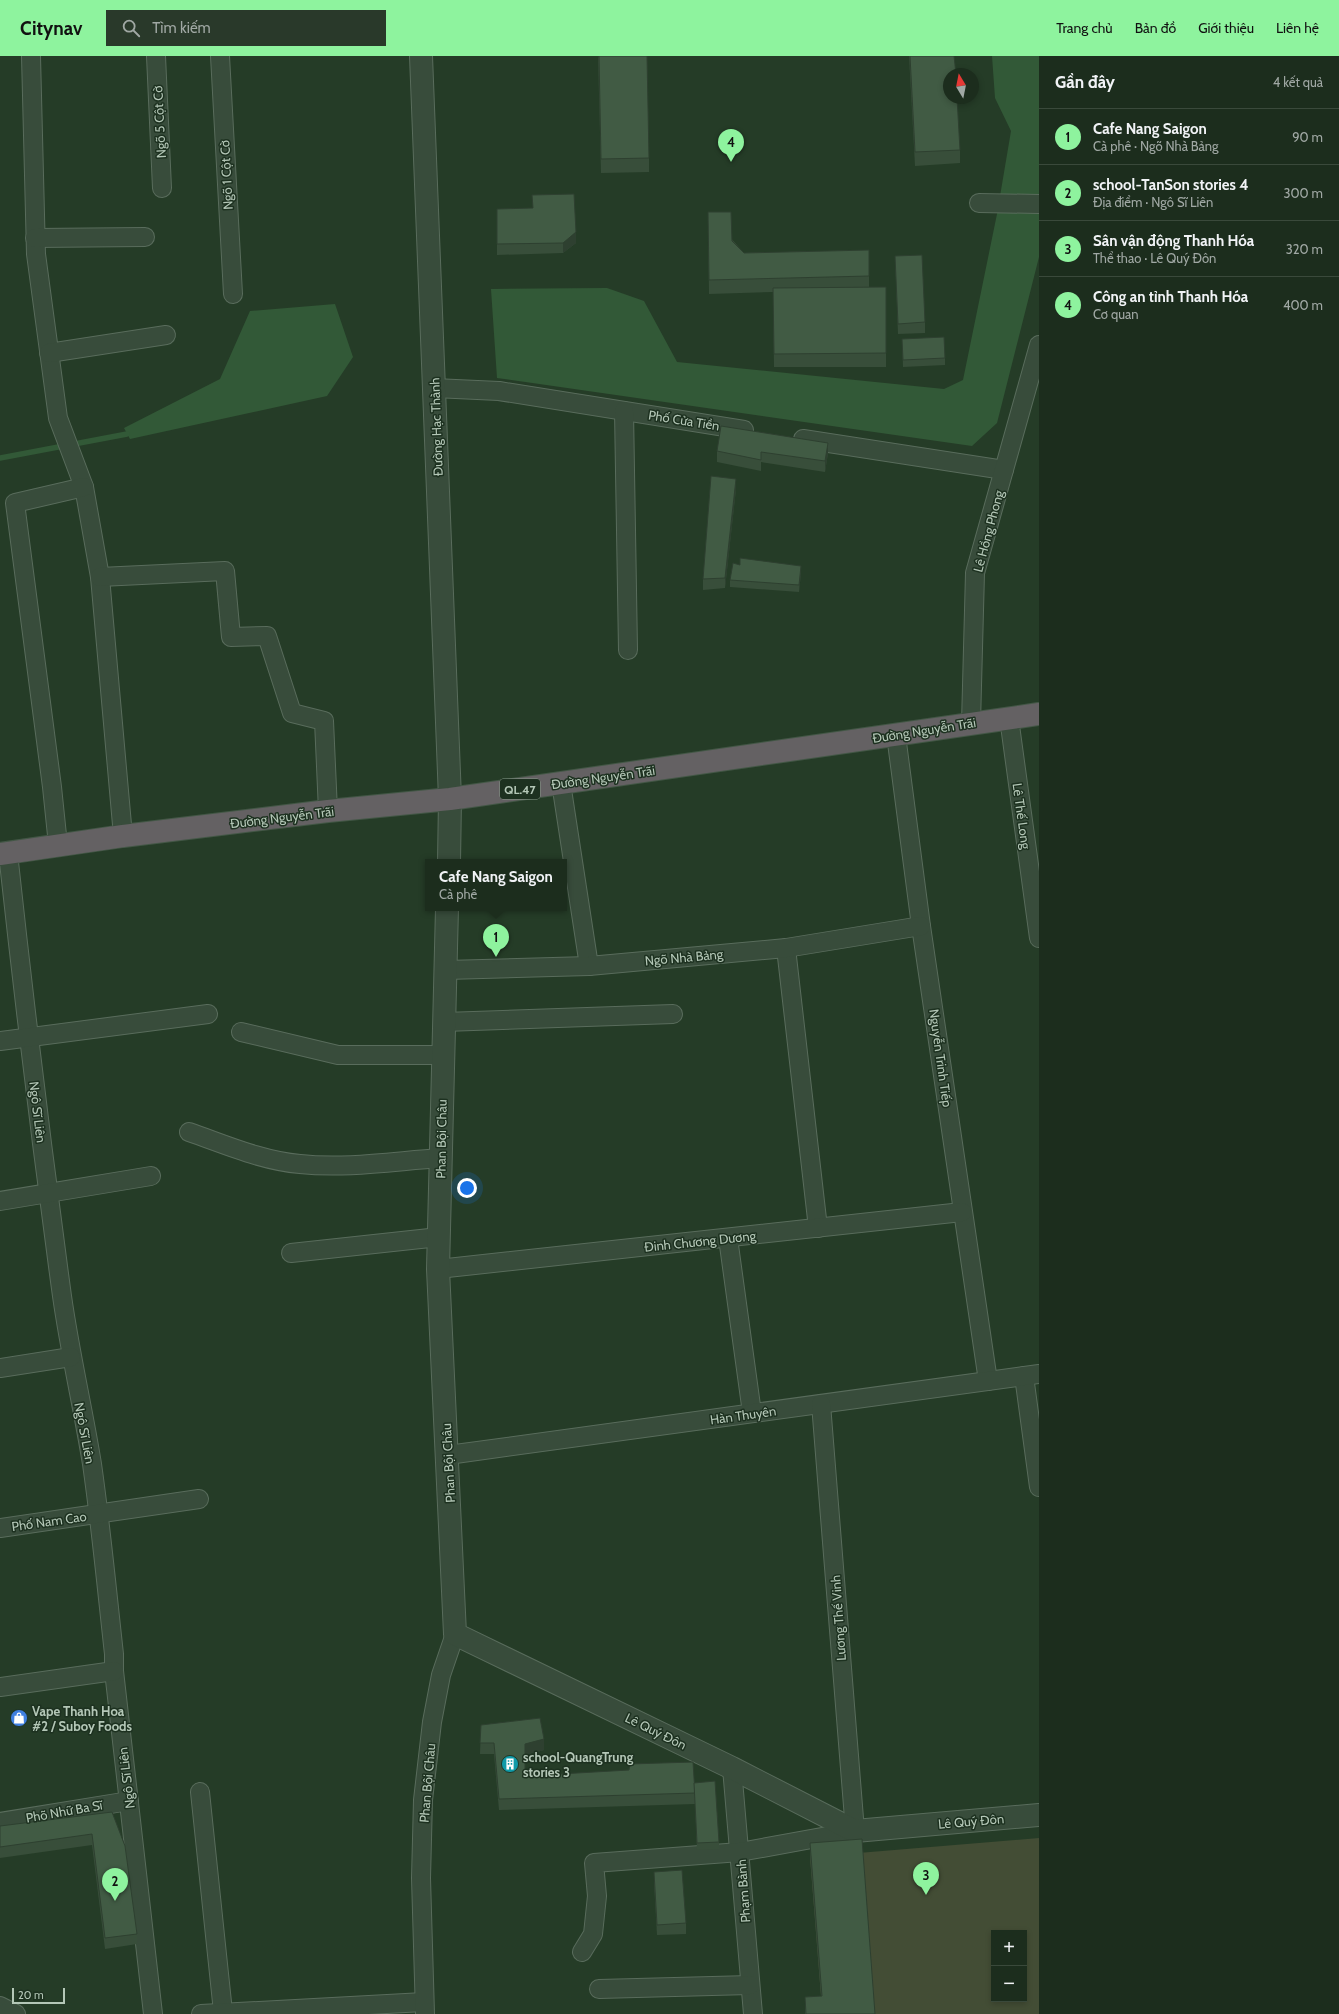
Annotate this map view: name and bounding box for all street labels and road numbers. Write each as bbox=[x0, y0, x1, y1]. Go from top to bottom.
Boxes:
street label: Ngõ 5 Cột Cờ bbox=[149, 85, 169, 159]
street label: Ngõ 1 Cột Cờ bbox=[216, 140, 236, 210]
street label: Đường Hạc Thành bbox=[426, 377, 446, 477]
street label: Phố Cửa Tiền bbox=[647, 406, 721, 434]
street label: Lê Hồng Phong bbox=[969, 488, 1007, 574]
street label: Đường Nguyễn Trãi bbox=[871, 714, 977, 746]
street label: Đường Nguyễn Trãi bbox=[550, 762, 656, 792]
road number: QL.47 bbox=[500, 779, 540, 799]
street label: Lê Thế Long bbox=[1009, 782, 1035, 851]
street label: Đường Nguyễn Trãi bbox=[229, 803, 335, 831]
street label: Ngõ Nhà Bảng bbox=[644, 946, 724, 968]
street label: Nguyễn Trinh Tiếp bbox=[926, 1008, 956, 1108]
street label: Ngô Sĩ Liên bbox=[26, 1080, 50, 1144]
street label: Phan Bội Châu bbox=[432, 1099, 450, 1179]
street label: Đinh Chương Dương bbox=[643, 1227, 757, 1255]
street label: Ngô Sĩ Liên bbox=[71, 1401, 99, 1465]
street label: Hàn Thuyên bbox=[709, 1402, 777, 1428]
street label: Phan Bội Châu bbox=[438, 1423, 458, 1503]
street label: Phố Nam Cao bbox=[11, 1508, 87, 1534]
street label: Lương Thế Vinh bbox=[827, 1574, 849, 1662]
street label: Lê Quý Đôn bbox=[623, 1709, 689, 1753]
street label: Phan Bội Châu bbox=[416, 1743, 438, 1823]
street label: Ngô Sĩ Liên bbox=[114, 1746, 138, 1810]
street label: Phõ Nhữ Ba Sĩ bbox=[24, 1796, 105, 1826]
street label: Lê Quý Đôn bbox=[937, 1810, 1005, 1832]
street label: Phạm Bành bbox=[733, 1859, 753, 1923]

